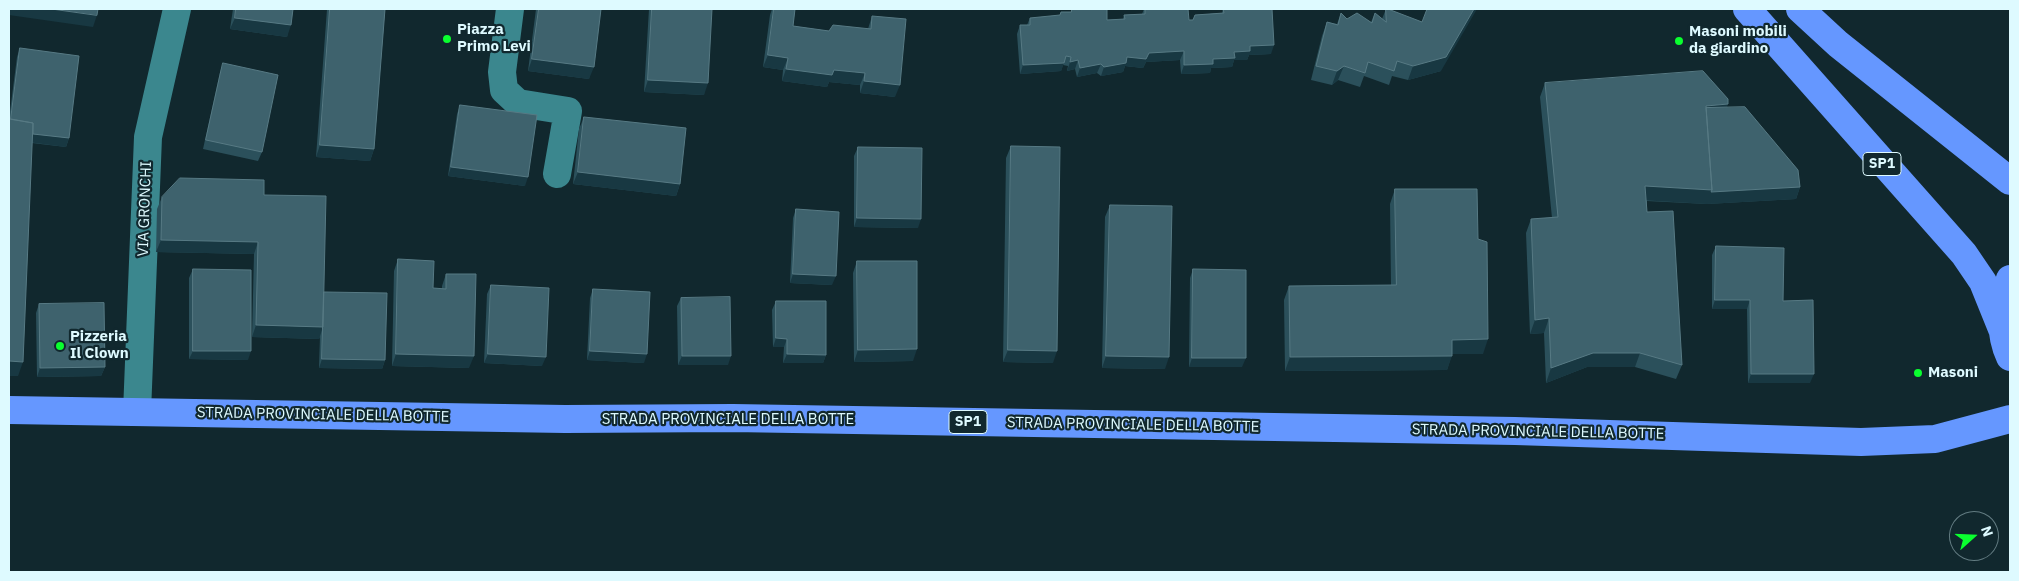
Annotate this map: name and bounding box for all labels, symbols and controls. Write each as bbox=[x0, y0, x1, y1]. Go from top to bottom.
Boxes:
place label: Piazza Primo Levi bbox=[457, 21, 531, 56]
place label: Masoni mobili da giardino bbox=[1689, 23, 1787, 58]
marker: Piazza Primo Levi bbox=[441, 33, 453, 45]
marker: Masoni mobili da giardino bbox=[1673, 35, 1685, 47]
road number: SP1 bbox=[1863, 152, 1901, 175]
street label: VIA GRONCHI bbox=[134, 161, 156, 257]
place label: Pizzeria Il Clown bbox=[70, 328, 129, 363]
marker: Pizzeria Il Clown bbox=[54, 340, 66, 352]
place label: Masoni bbox=[1928, 364, 1978, 382]
marker: Masoni bbox=[1912, 367, 1924, 379]
street label: STRADA PROVINCIALE DELLA BOTTE bbox=[197, 404, 449, 426]
street label: STRADA PROVINCIALE DELLA BOTTE bbox=[602, 411, 854, 429]
road number: SP1 bbox=[949, 411, 987, 434]
street label: STRADA PROVINCIALE DELLA BOTTE bbox=[1007, 414, 1259, 436]
street label: STRADA PROVINCIALE DELLA BOTTE bbox=[1412, 421, 1664, 443]
north arrow bbox=[1949, 511, 1999, 561]
text: N bbox=[1977, 523, 1997, 539]

